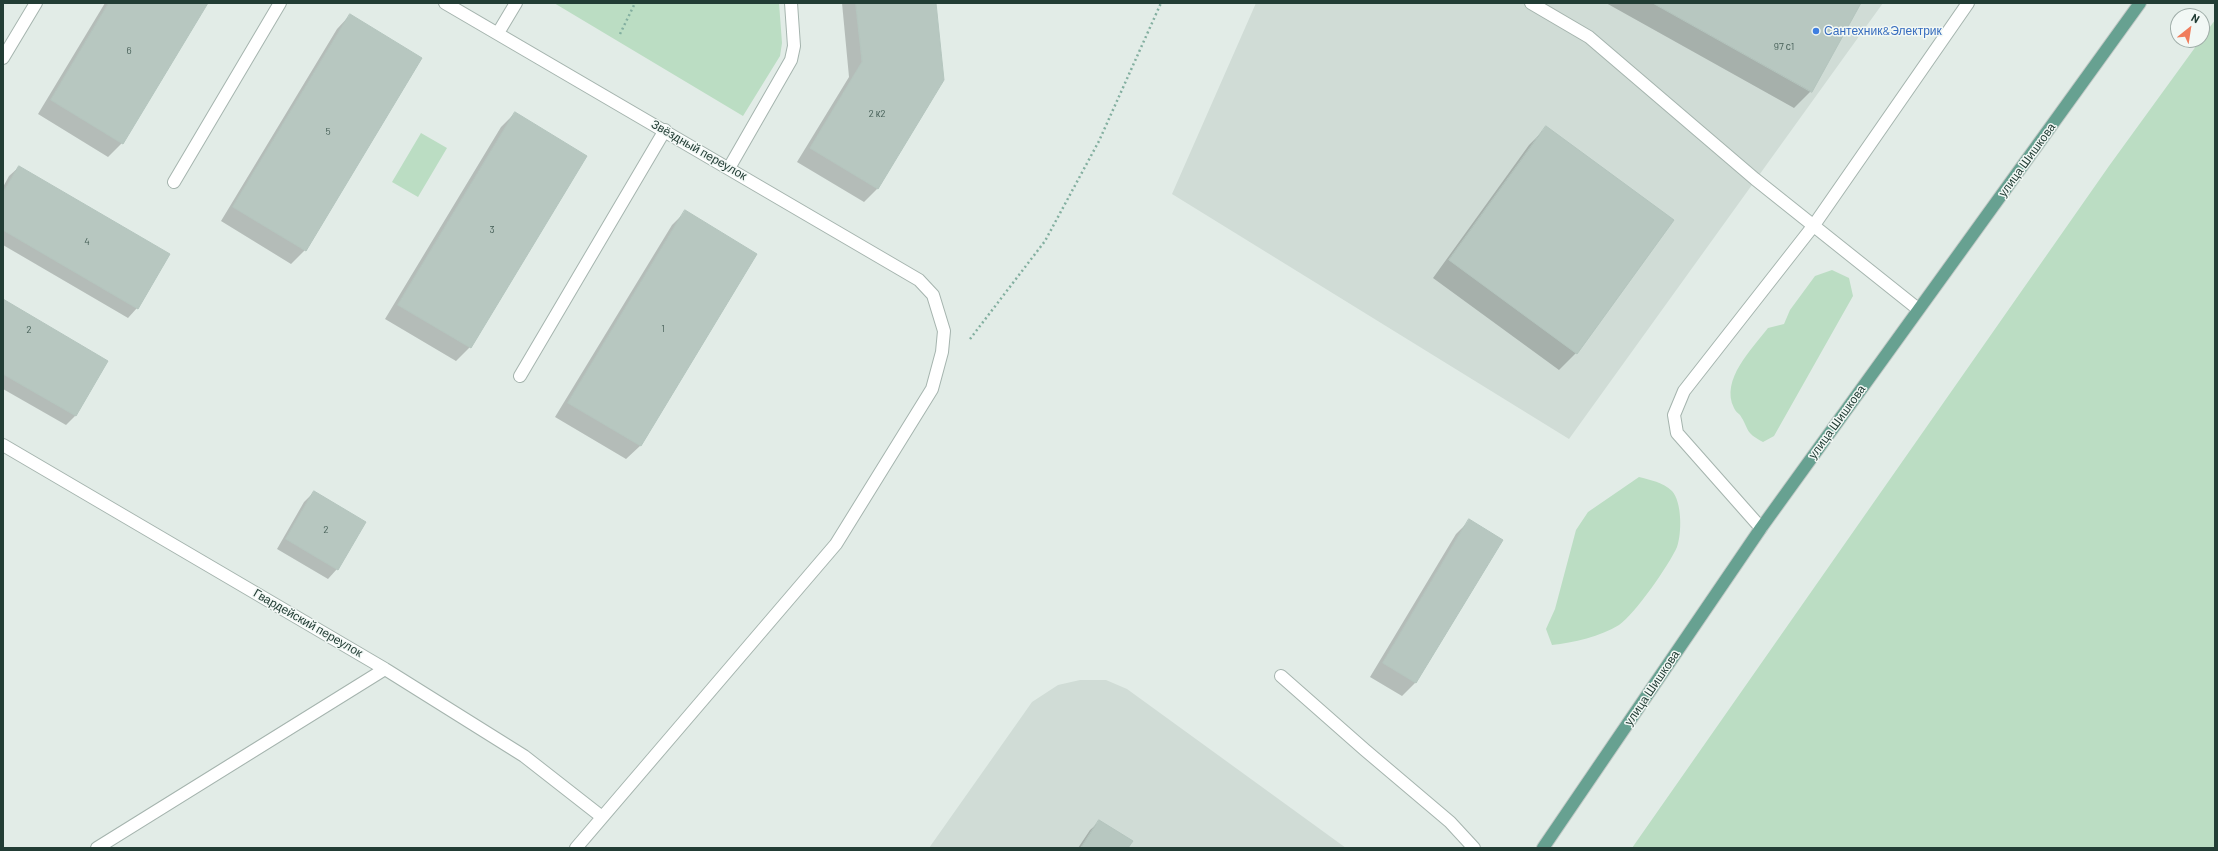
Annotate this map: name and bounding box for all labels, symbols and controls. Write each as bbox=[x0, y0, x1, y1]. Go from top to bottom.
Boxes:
north arrow bbox=[2170, 8, 2210, 48]
text: N bbox=[2189, 11, 2202, 25]
place label: Сантехник&Электрик bbox=[1824, 24, 1942, 38]
marker: Сантехник&Электрик bbox=[1811, 26, 1821, 36]
house number: 97 с1 bbox=[1774, 41, 1794, 53]
house number: 6 bbox=[126, 45, 132, 57]
house number: 2 к2 bbox=[868, 108, 886, 120]
street label: Звёздный переулок bbox=[649, 117, 749, 183]
street label: улица Шишкова bbox=[1995, 120, 2059, 200]
house number: 5 bbox=[325, 126, 331, 138]
house number: 3 bbox=[489, 224, 495, 236]
house number: 4 bbox=[84, 236, 90, 248]
house number: 1 bbox=[661, 323, 665, 335]
house number: 2 bbox=[26, 324, 32, 336]
street label: улица Шишкова bbox=[1805, 382, 1869, 462]
house number: 2 bbox=[323, 524, 329, 536]
street label: Гвардейский переулок bbox=[251, 586, 365, 660]
street label: улица Шишкова bbox=[1622, 648, 1682, 728]

